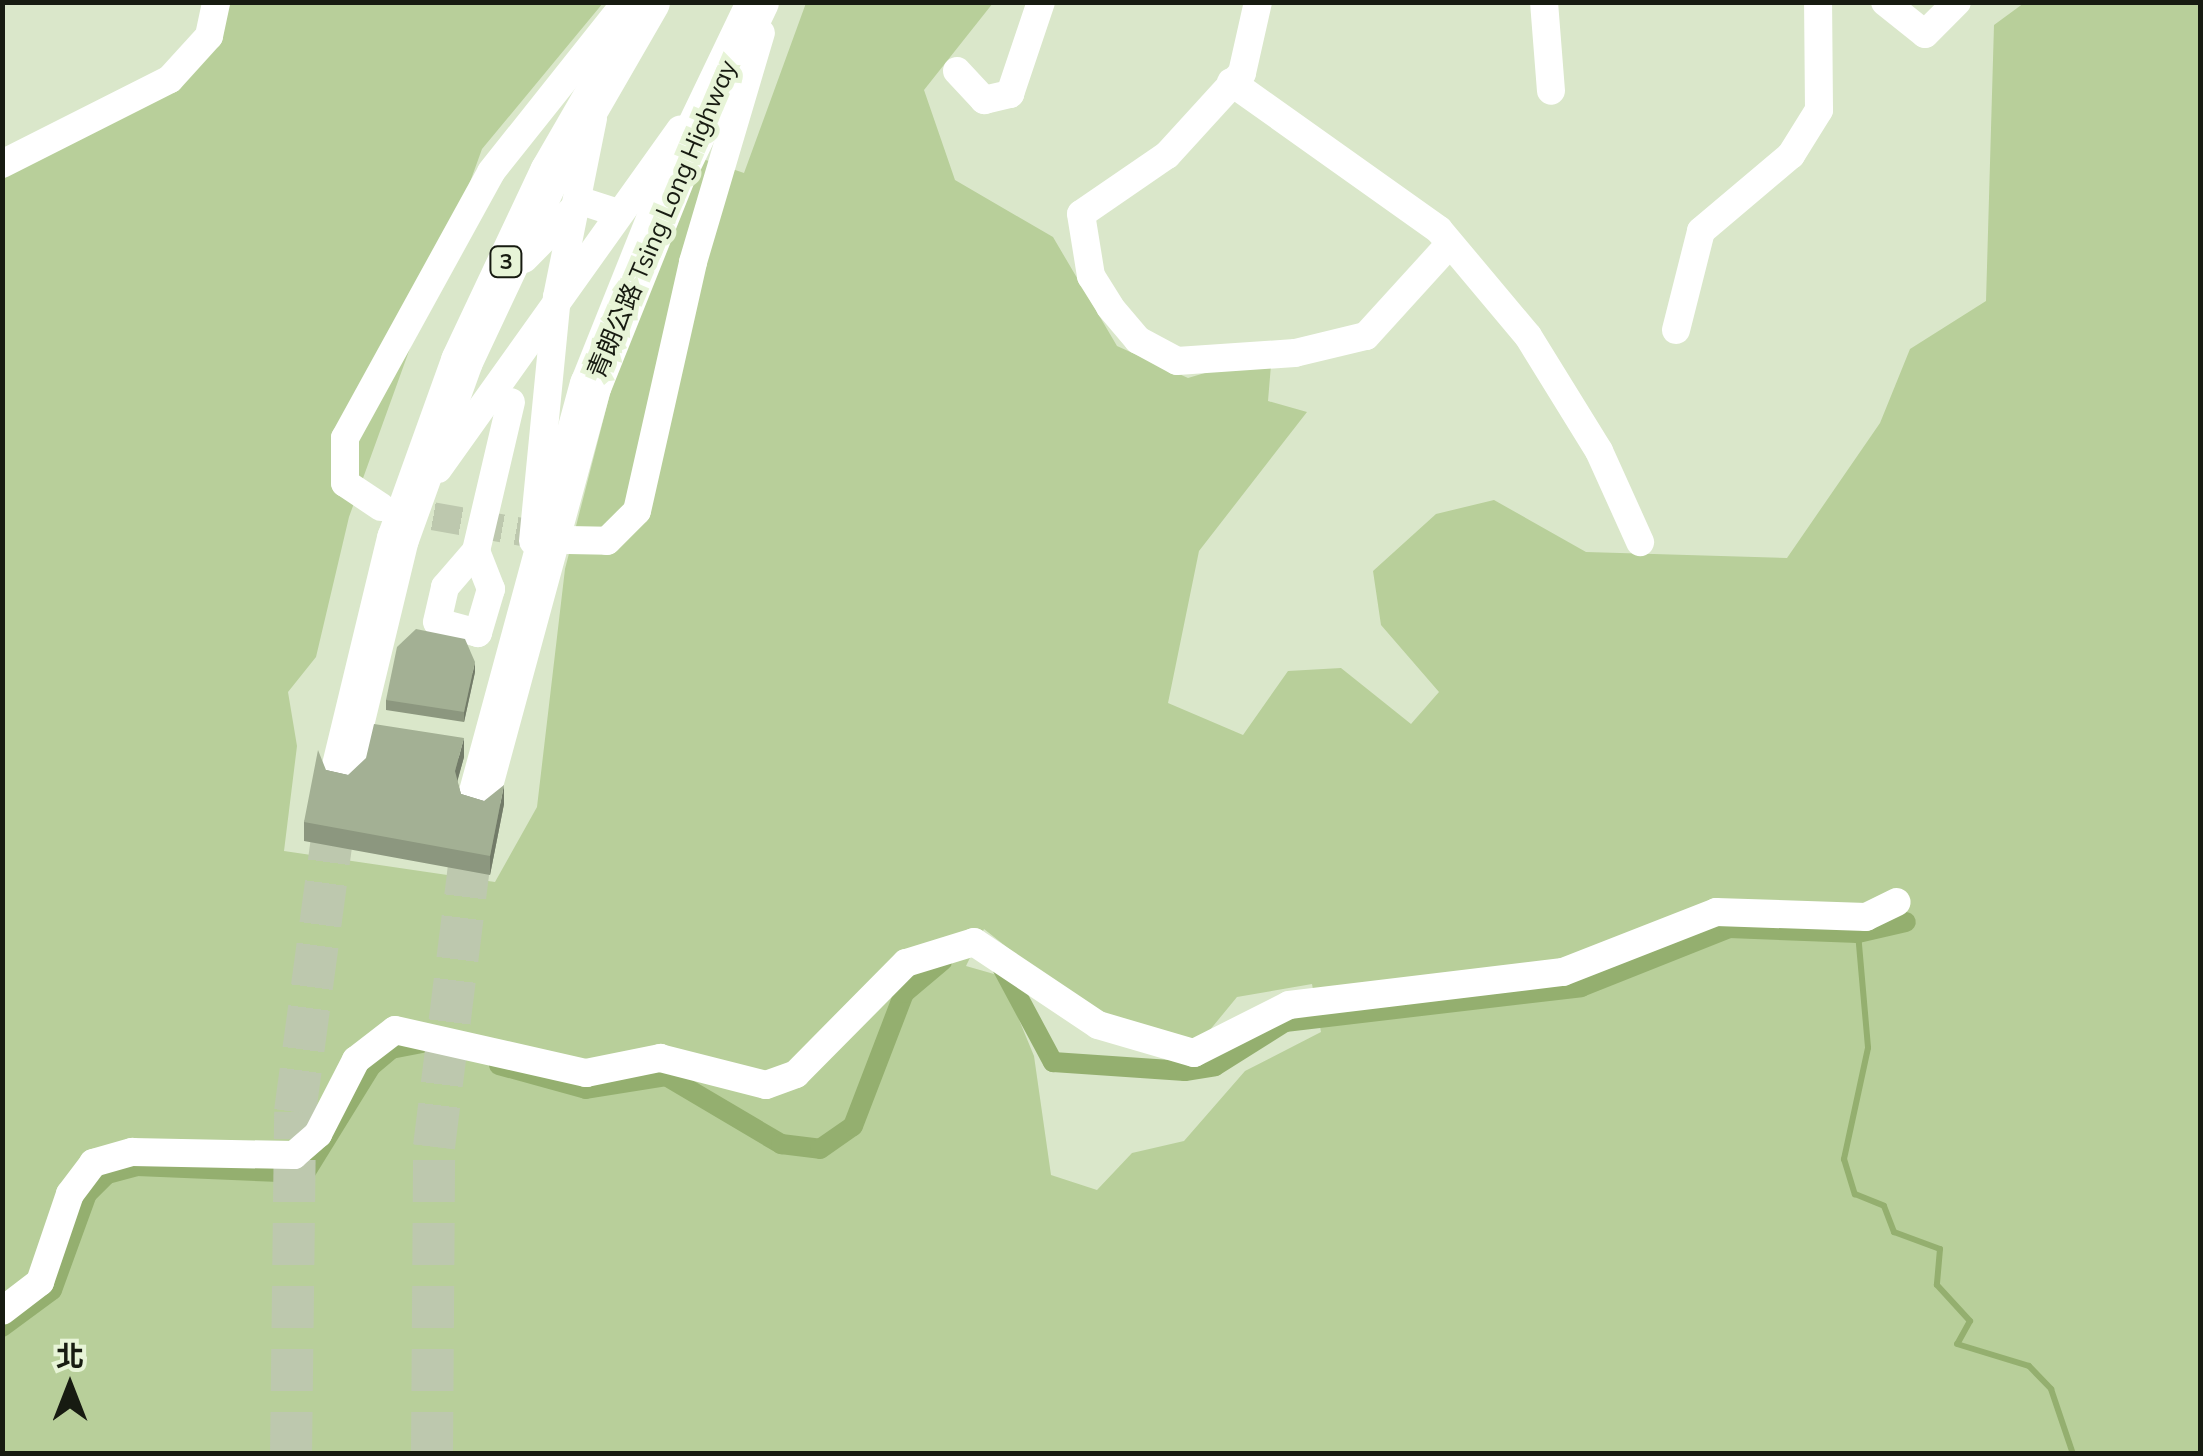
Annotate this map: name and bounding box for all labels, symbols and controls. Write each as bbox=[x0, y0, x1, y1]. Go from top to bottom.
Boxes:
street label: 青朗公路 Tsing Long Highway bbox=[581, 55, 743, 383]
road number: 3 bbox=[488, 245, 524, 279]
north arrow bbox=[20, 1336, 120, 1436]
text: 北 bbox=[56, 1338, 84, 1373]

